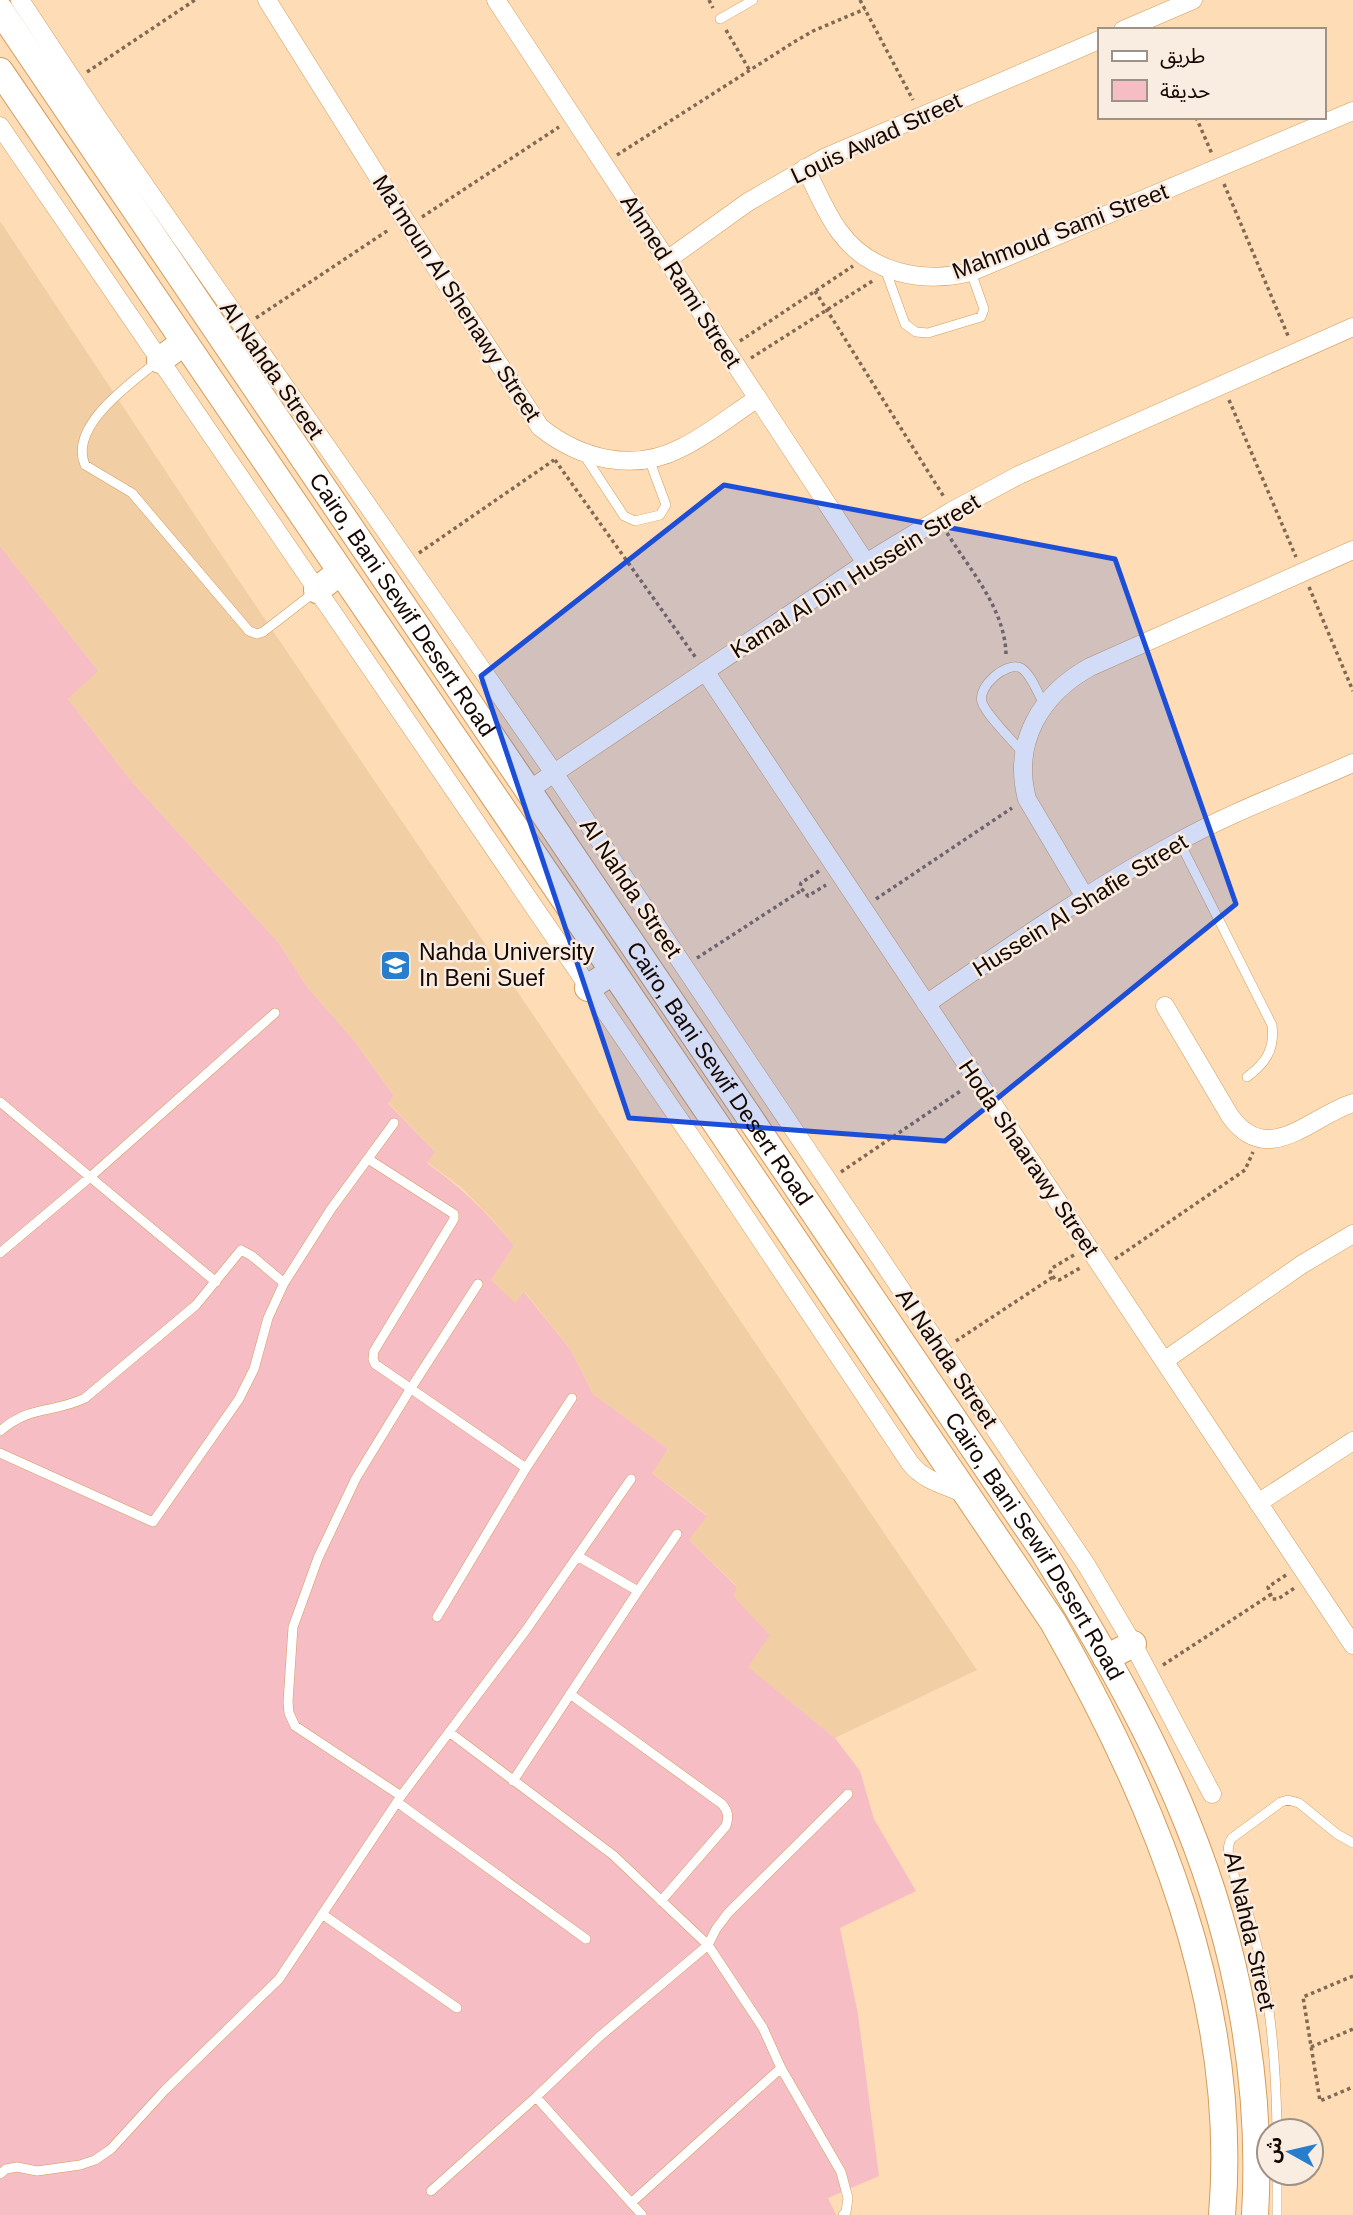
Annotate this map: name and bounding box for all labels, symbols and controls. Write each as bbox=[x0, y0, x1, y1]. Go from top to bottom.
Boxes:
legend bbox=[1098, 28, 1325, 119]
text: طريق bbox=[1160, 44, 1205, 69]
text: حديقة bbox=[1160, 79, 1210, 102]
street label: Louis Awad Street bbox=[787, 87, 966, 189]
street label: Ma'moun Al Shenawy Street bbox=[368, 170, 547, 426]
street label: Mahmoud Sami Street bbox=[949, 178, 1172, 284]
street label: Ahmed Rami Street bbox=[615, 190, 747, 373]
street label: Al Nahda Street bbox=[215, 296, 330, 444]
street label: Cairo, Bani Sewif Desert Road bbox=[304, 468, 501, 741]
street label: Kamal Al Din Hussein Street bbox=[726, 488, 985, 664]
street label: Al Nahda Street bbox=[575, 813, 688, 963]
street label: Hussein Al Shafie Street bbox=[968, 828, 1193, 982]
street label: Cairo, Bani Sewif Desert Road bbox=[621, 937, 818, 1210]
place label: Nahda University In Beni Suef bbox=[419, 939, 595, 991]
school or university icon: Nahda University In Beni Suef bbox=[379, 948, 413, 982]
street label: Hoda Shaarawy Street bbox=[954, 1055, 1105, 1262]
street label: Al Nahda Street bbox=[891, 1283, 1004, 1433]
street label: Cairo, Bani Sewif Desert Road bbox=[940, 1407, 1129, 1684]
street label: Al Nahda Street bbox=[1219, 1849, 1281, 2014]
north arrow bbox=[1255, 2117, 1325, 2187]
text: ش bbox=[1261, 2135, 1286, 2164]

